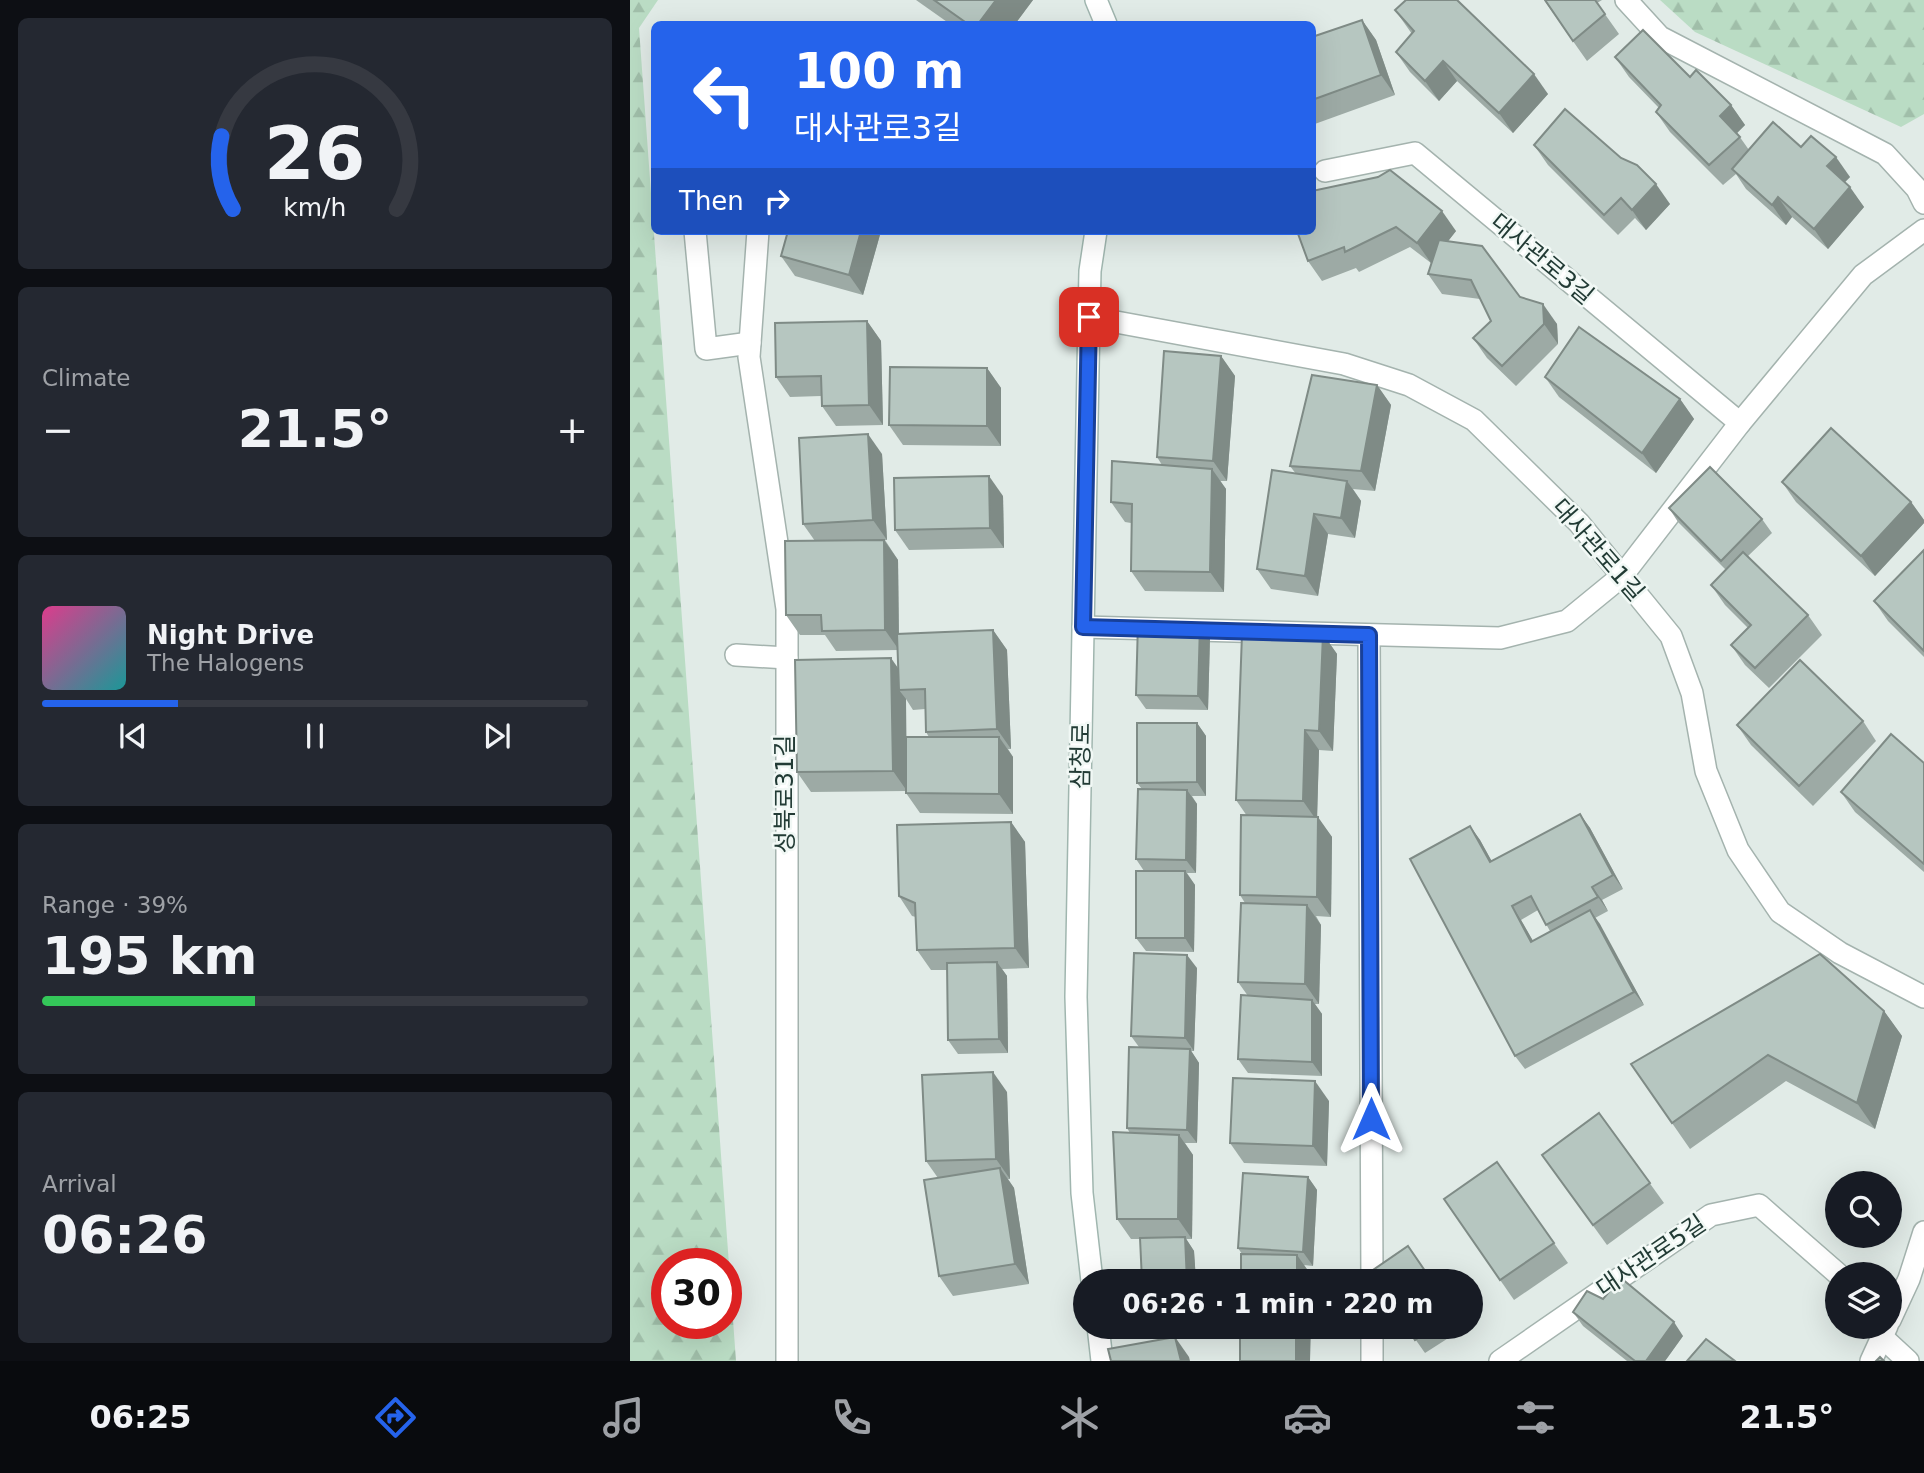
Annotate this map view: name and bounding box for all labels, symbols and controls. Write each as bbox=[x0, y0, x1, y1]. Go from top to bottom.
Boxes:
text: 100 m bbox=[794, 43, 964, 100]
icon: left bbox=[679, 49, 770, 140]
text: 대사관로3길 bbox=[794, 109, 962, 147]
text: 26 bbox=[264, 112, 366, 197]
icon: right bbox=[758, 182, 796, 220]
text: Then bbox=[679, 186, 744, 216]
text: km/h bbox=[283, 193, 347, 222]
street label: 대사관로3길 bbox=[1485, 208, 1599, 310]
pin bbox=[1059, 287, 1119, 347]
icon: arrive bbox=[1070, 298, 1108, 336]
text: Climate bbox=[42, 365, 131, 391]
text: 21.5° bbox=[238, 399, 392, 459]
text: − bbox=[42, 408, 74, 452]
text: + bbox=[556, 408, 588, 452]
street label: 대사관로1길 bbox=[1546, 493, 1650, 607]
text: Night Drive bbox=[147, 620, 314, 650]
text: The Halogens bbox=[147, 650, 304, 676]
icon: previous bbox=[114, 717, 152, 755]
icon: pause bbox=[296, 717, 334, 755]
icon: next bbox=[478, 717, 516, 755]
street label: 삼청로 bbox=[1066, 723, 1096, 789]
street label: 성북로31길 bbox=[771, 735, 799, 853]
text: Range · 39% bbox=[42, 892, 188, 918]
text: 195 km bbox=[42, 926, 257, 986]
position arrow bbox=[1334, 1082, 1408, 1156]
text: Arrival bbox=[42, 1171, 117, 1197]
map controls bbox=[1825, 1171, 1902, 1339]
button: search bbox=[1825, 1171, 1902, 1248]
text: 06:26 bbox=[42, 1205, 208, 1265]
street label: 대사관로5길 bbox=[1591, 1209, 1711, 1303]
speed limit sign: 30 bbox=[651, 1248, 742, 1339]
button: layers bbox=[1825, 1262, 1902, 1339]
text: 06:26 · 1 min · 220 m bbox=[1123, 1289, 1433, 1319]
icon: directions bbox=[371, 1393, 420, 1442]
icon: music bbox=[599, 1393, 648, 1442]
icon: phone bbox=[827, 1393, 876, 1442]
icon: climate bbox=[1055, 1393, 1104, 1442]
icon: car bbox=[1283, 1393, 1332, 1442]
icon: filters bbox=[1511, 1393, 1560, 1442]
text: 06:25 bbox=[90, 1398, 191, 1436]
text: 21.5° bbox=[1739, 1398, 1834, 1436]

